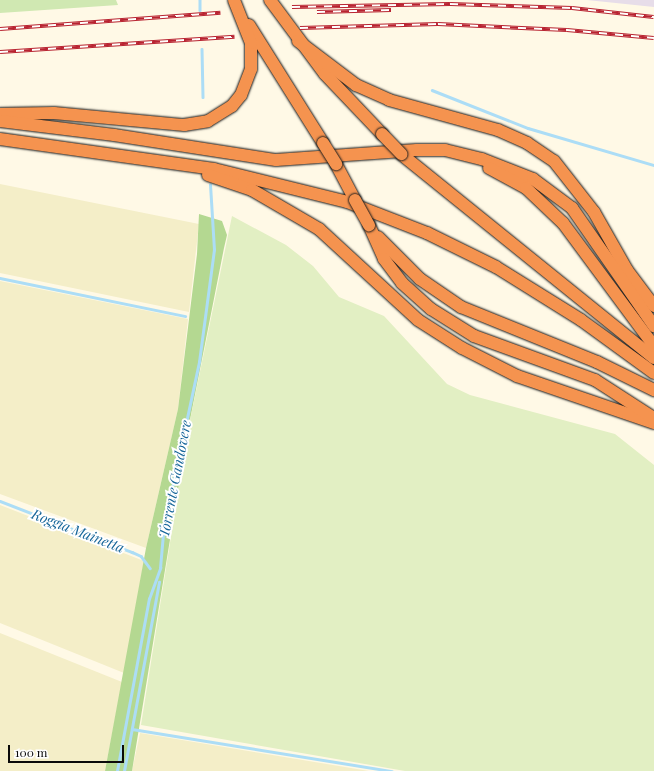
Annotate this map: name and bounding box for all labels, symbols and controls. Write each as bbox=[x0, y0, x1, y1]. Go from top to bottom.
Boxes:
water label: Torrente Gandovere bbox=[155, 419, 195, 539]
water label: Roggia Mainetta bbox=[29, 506, 127, 556]
scale bar bbox=[10, 737, 126, 763]
text: 100 m bbox=[15, 744, 47, 760]

